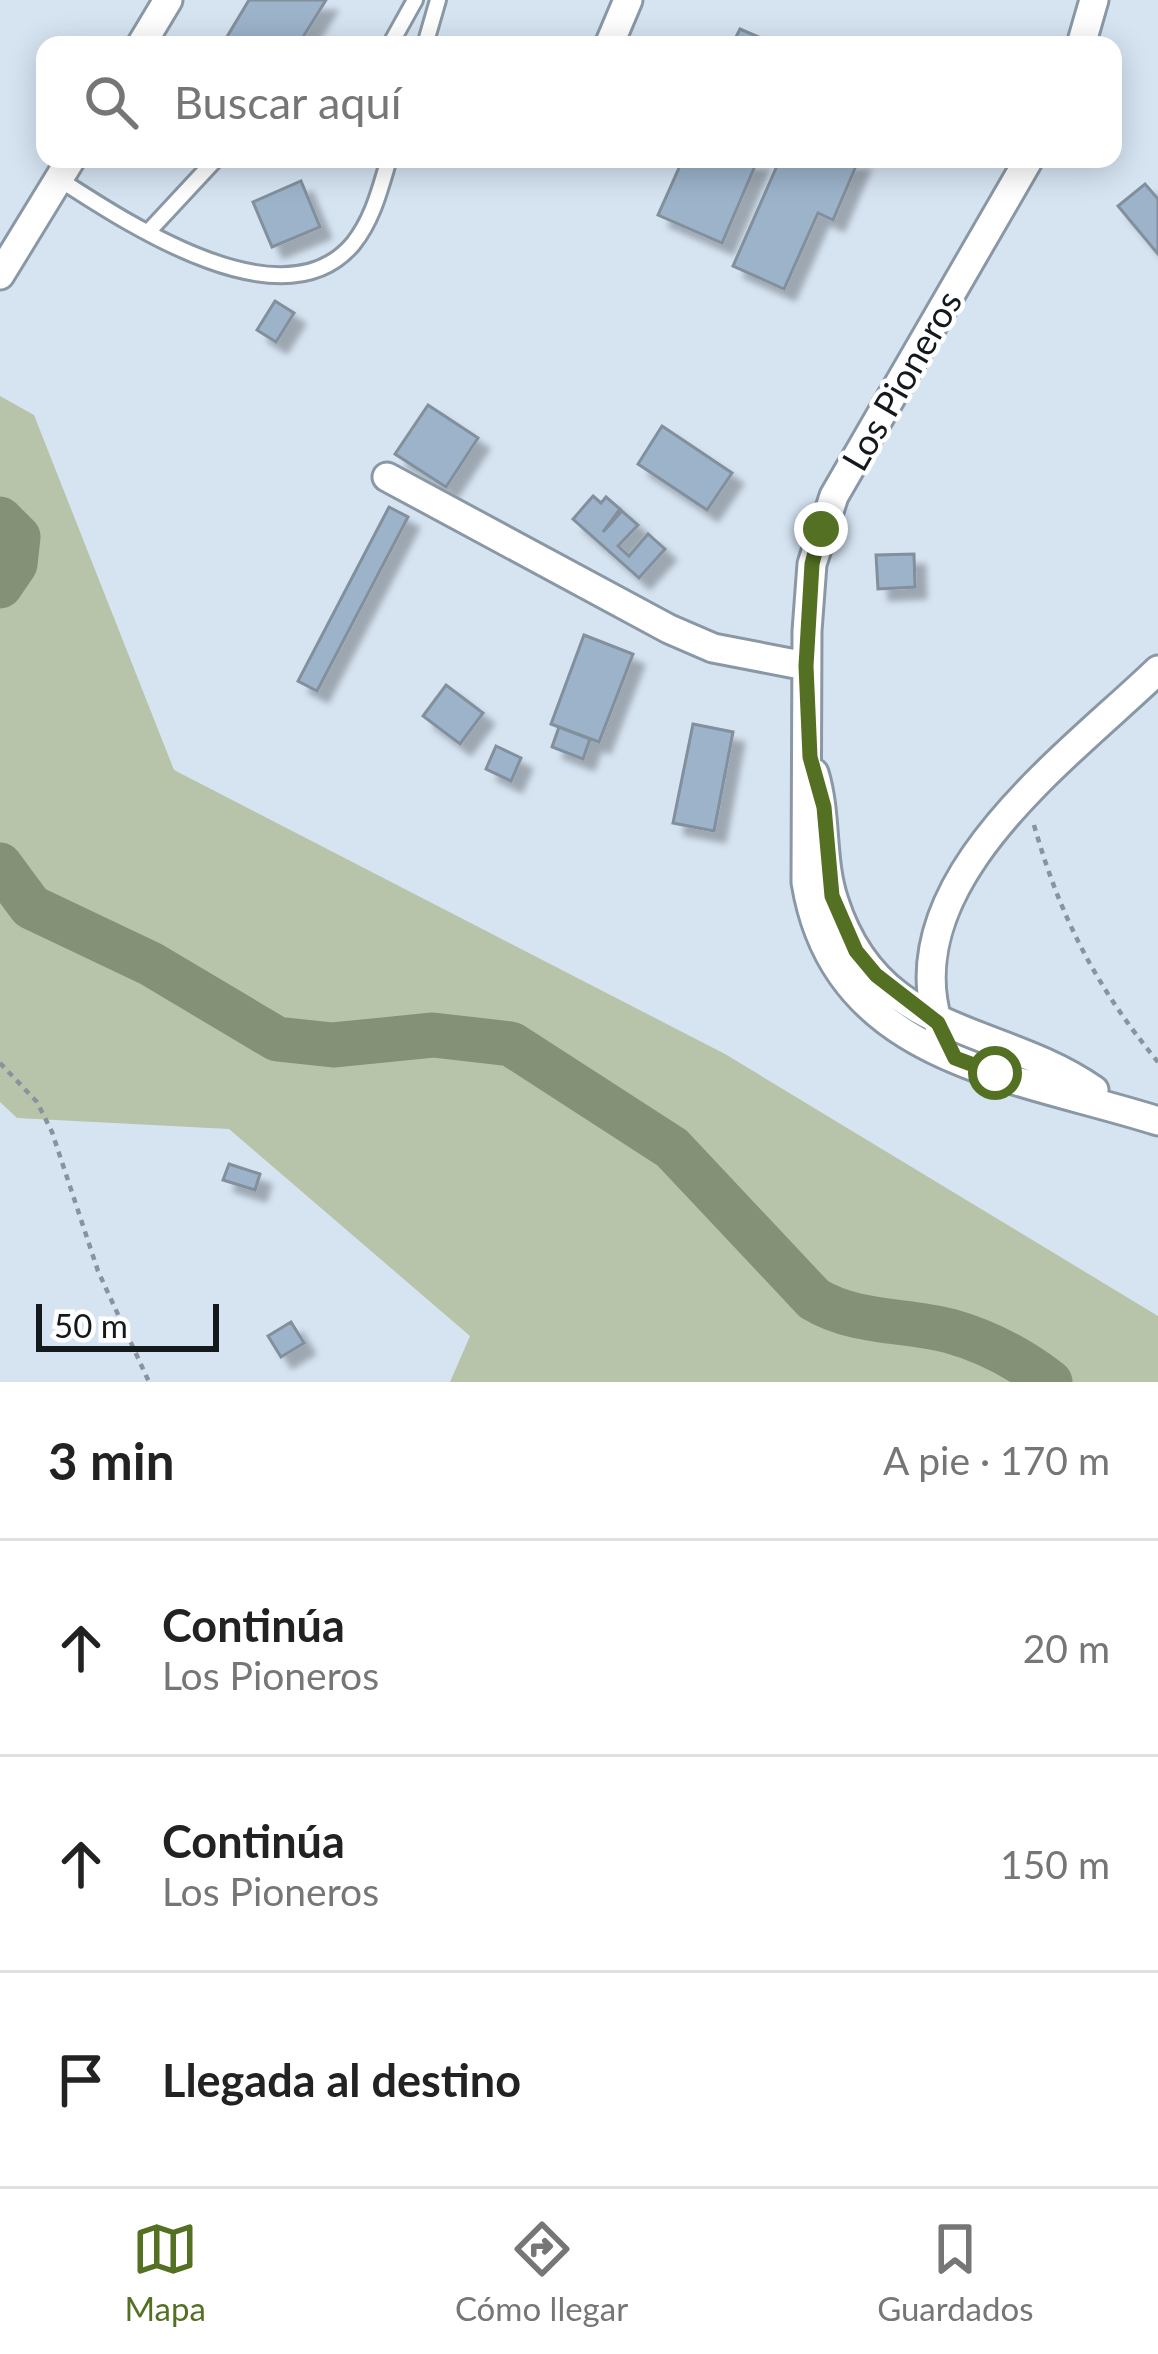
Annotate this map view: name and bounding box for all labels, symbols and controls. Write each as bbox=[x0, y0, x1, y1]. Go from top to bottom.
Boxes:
search box bbox=[36, 36, 1122, 168]
icon: search bbox=[78, 69, 144, 135]
text: Buscar aquí bbox=[174, 75, 401, 129]
street label: Los Pioneros bbox=[832, 282, 970, 478]
route end bbox=[794, 502, 848, 556]
route start bbox=[968, 1046, 1022, 1100]
scale bar bbox=[36, 1298, 219, 1351]
text: 50 m bbox=[54, 1305, 128, 1345]
text: 3 min bbox=[48, 1430, 174, 1491]
text: A pie · 170 m bbox=[883, 1437, 1110, 1483]
text: Continúa bbox=[162, 1598, 345, 1652]
icon: ahead bbox=[48, 1615, 114, 1681]
text: 20 m bbox=[1023, 1625, 1110, 1671]
text: Los Pioneros bbox=[162, 1652, 379, 1698]
text: Continúa bbox=[162, 1814, 345, 1868]
icon: ahead bbox=[48, 1831, 114, 1897]
text: 150 m bbox=[1000, 1841, 1110, 1887]
text: Los Pioneros bbox=[162, 1868, 379, 1914]
icon: arrive bbox=[48, 2047, 114, 2113]
text: Llegada al destino bbox=[162, 2053, 521, 2107]
tab: Mapa bbox=[124, 2216, 206, 2328]
tab: Cómo llegar bbox=[455, 2216, 628, 2328]
tab: Guardados bbox=[877, 2216, 1034, 2328]

